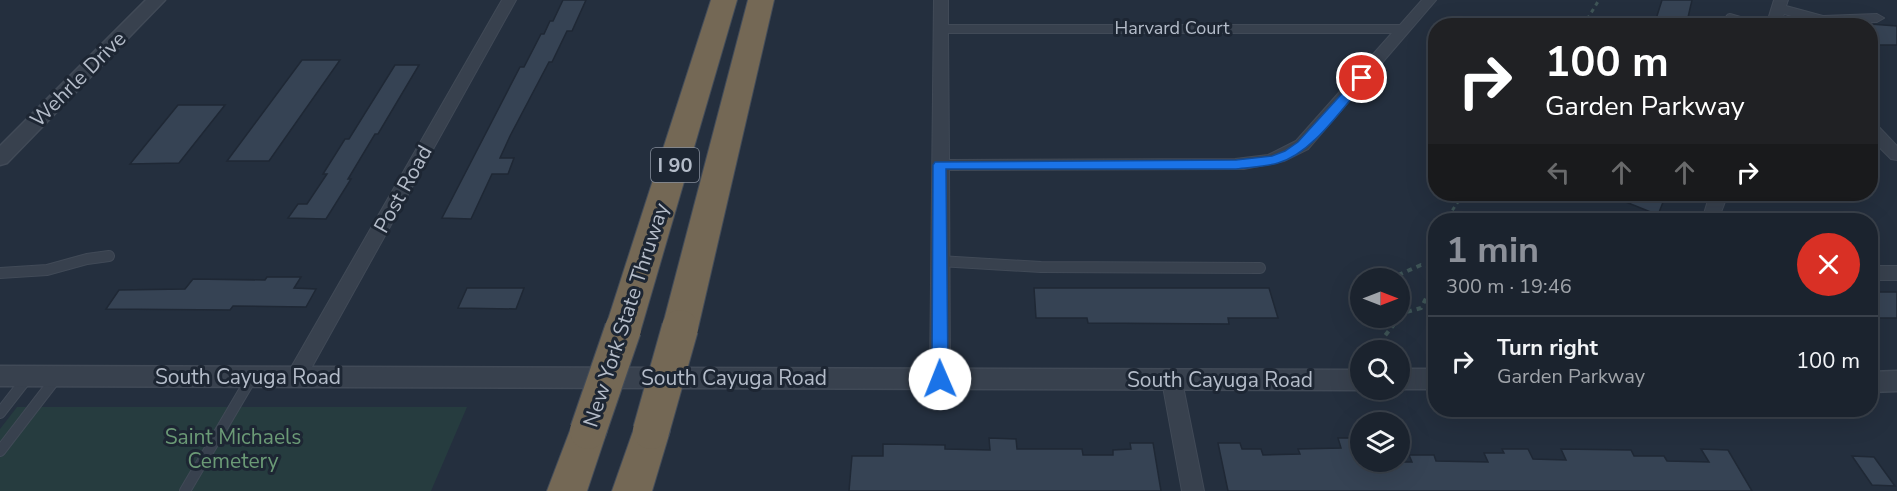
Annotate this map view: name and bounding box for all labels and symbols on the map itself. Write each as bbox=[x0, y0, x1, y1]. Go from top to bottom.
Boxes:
street label: Harvard Court bbox=[1114, 16, 1230, 40]
street label: Wehrle Drive bbox=[24, 25, 132, 133]
pin bbox=[1336, 52, 1387, 103]
street label: Post Road bbox=[367, 140, 439, 238]
road number: I 90 bbox=[651, 148, 699, 182]
street label: New York State Thruway bbox=[577, 199, 676, 431]
north arrow bbox=[1350, 268, 1410, 328]
position arrow bbox=[908, 347, 972, 411]
street label: South Cayuga Road bbox=[155, 363, 341, 391]
street label: South Cayuga Road bbox=[641, 364, 827, 392]
street label: South Cayuga Road bbox=[1127, 366, 1313, 394]
park label: Saint Michaels Cemetery bbox=[165, 423, 301, 475]

